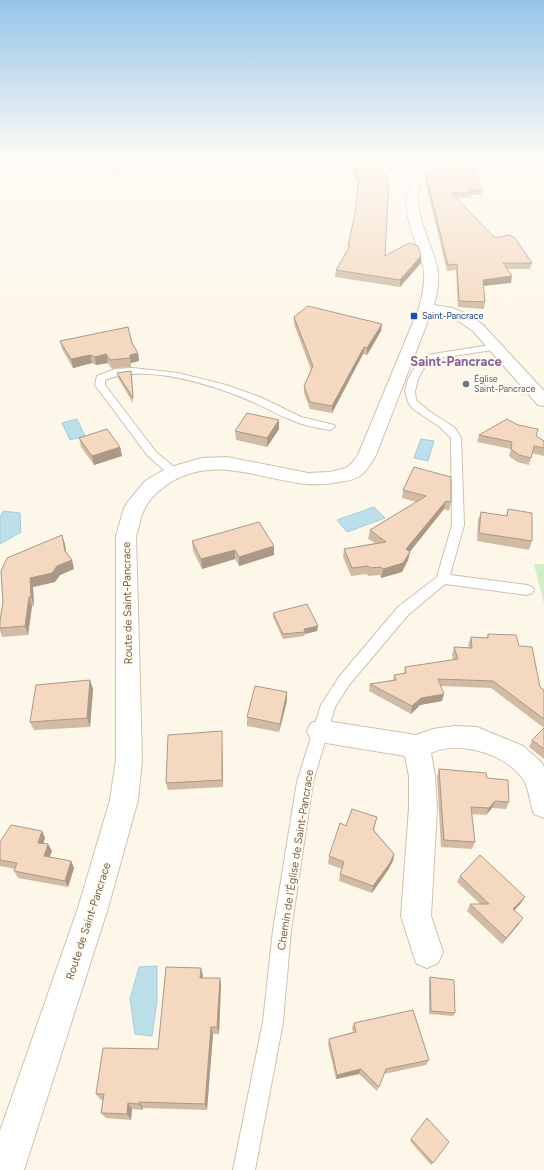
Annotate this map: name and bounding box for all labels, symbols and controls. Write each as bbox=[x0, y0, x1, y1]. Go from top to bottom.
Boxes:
place label: Saint-Pancrace bbox=[422, 310, 483, 321]
marker: Saint-Pancrace bbox=[409, 311, 419, 321]
district label: Saint-Pancrace bbox=[410, 354, 502, 369]
place label: Église Saint-Pancrace bbox=[474, 373, 535, 394]
marker: Église Saint-Pancrace bbox=[461, 379, 471, 389]
street label: Route de Saint-Pancrace bbox=[120, 542, 135, 664]
street label: Chemin de l'Église de Saint-Pancrace bbox=[275, 769, 316, 951]
street label: Route de Saint-Pancrace bbox=[63, 861, 114, 981]

